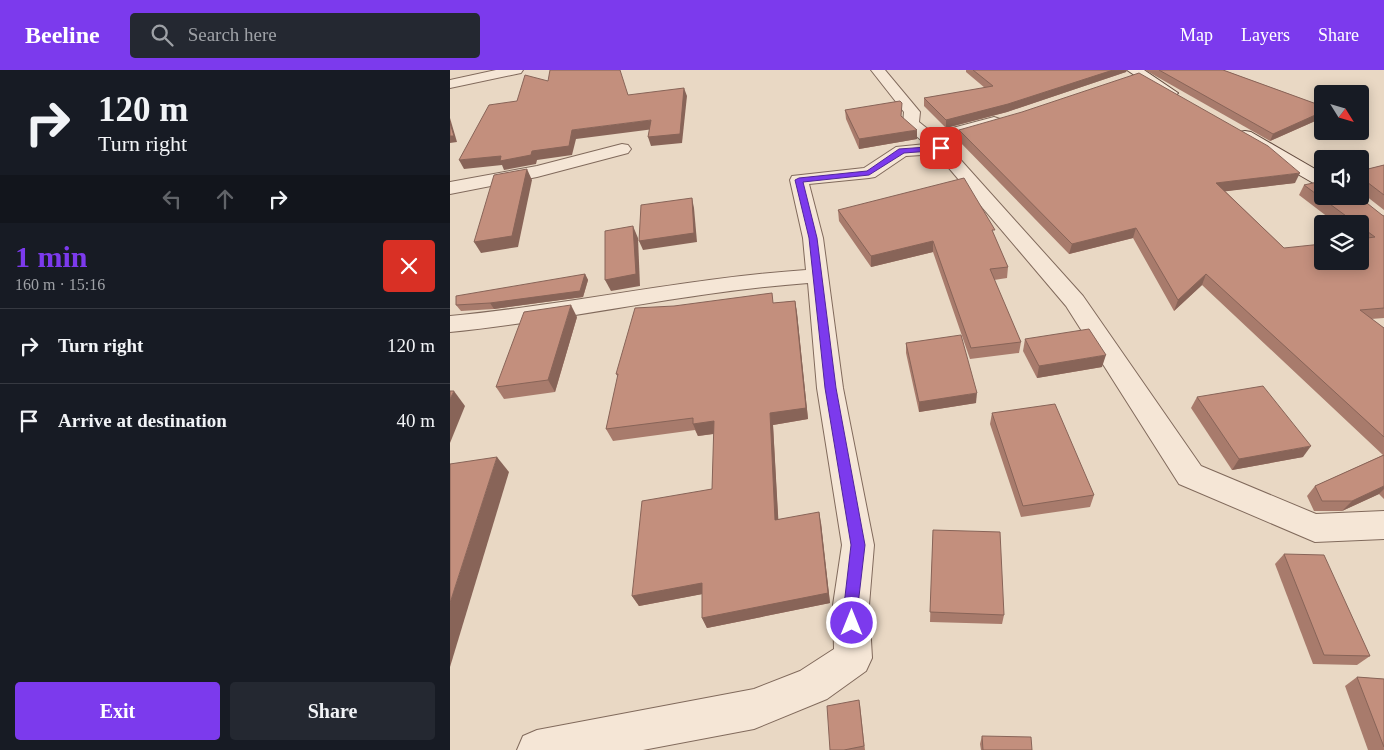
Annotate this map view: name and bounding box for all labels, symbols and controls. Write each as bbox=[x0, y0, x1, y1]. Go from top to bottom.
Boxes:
search box bbox=[130, 13, 480, 58]
icon: search bbox=[148, 21, 176, 49]
text: Beeline bbox=[25, 22, 100, 48]
text: Search here bbox=[188, 24, 277, 45]
text: Map bbox=[1180, 25, 1213, 45]
text: Layers bbox=[1241, 25, 1290, 45]
text: Share bbox=[1318, 25, 1359, 45]
north arrow bbox=[1314, 85, 1369, 140]
map controls bbox=[1314, 85, 1369, 270]
icon: right bbox=[15, 90, 80, 155]
text: 120 m bbox=[98, 90, 188, 129]
pin bbox=[920, 127, 962, 169]
text: Turn right bbox=[98, 131, 187, 156]
icon: arrive bbox=[927, 134, 955, 162]
button: sound bbox=[1314, 150, 1369, 205]
icon: left bbox=[158, 185, 186, 213]
icon: ahead bbox=[211, 185, 239, 213]
icon: right bbox=[264, 185, 292, 213]
button: layers bbox=[1314, 215, 1369, 270]
text: 1 min bbox=[15, 240, 88, 273]
button: close bbox=[383, 240, 435, 292]
text: 160 m · 15:16 bbox=[15, 276, 105, 293]
icon: right bbox=[15, 332, 43, 360]
text: Turn right bbox=[58, 335, 143, 356]
text: 120 m bbox=[387, 335, 435, 356]
icon: arrive bbox=[15, 407, 43, 435]
text: Arrive at destination bbox=[58, 410, 227, 431]
text: 40 m bbox=[396, 410, 435, 431]
position arrow bbox=[825, 596, 877, 648]
button: Exit bbox=[15, 682, 220, 740]
button: Share bbox=[230, 682, 435, 740]

